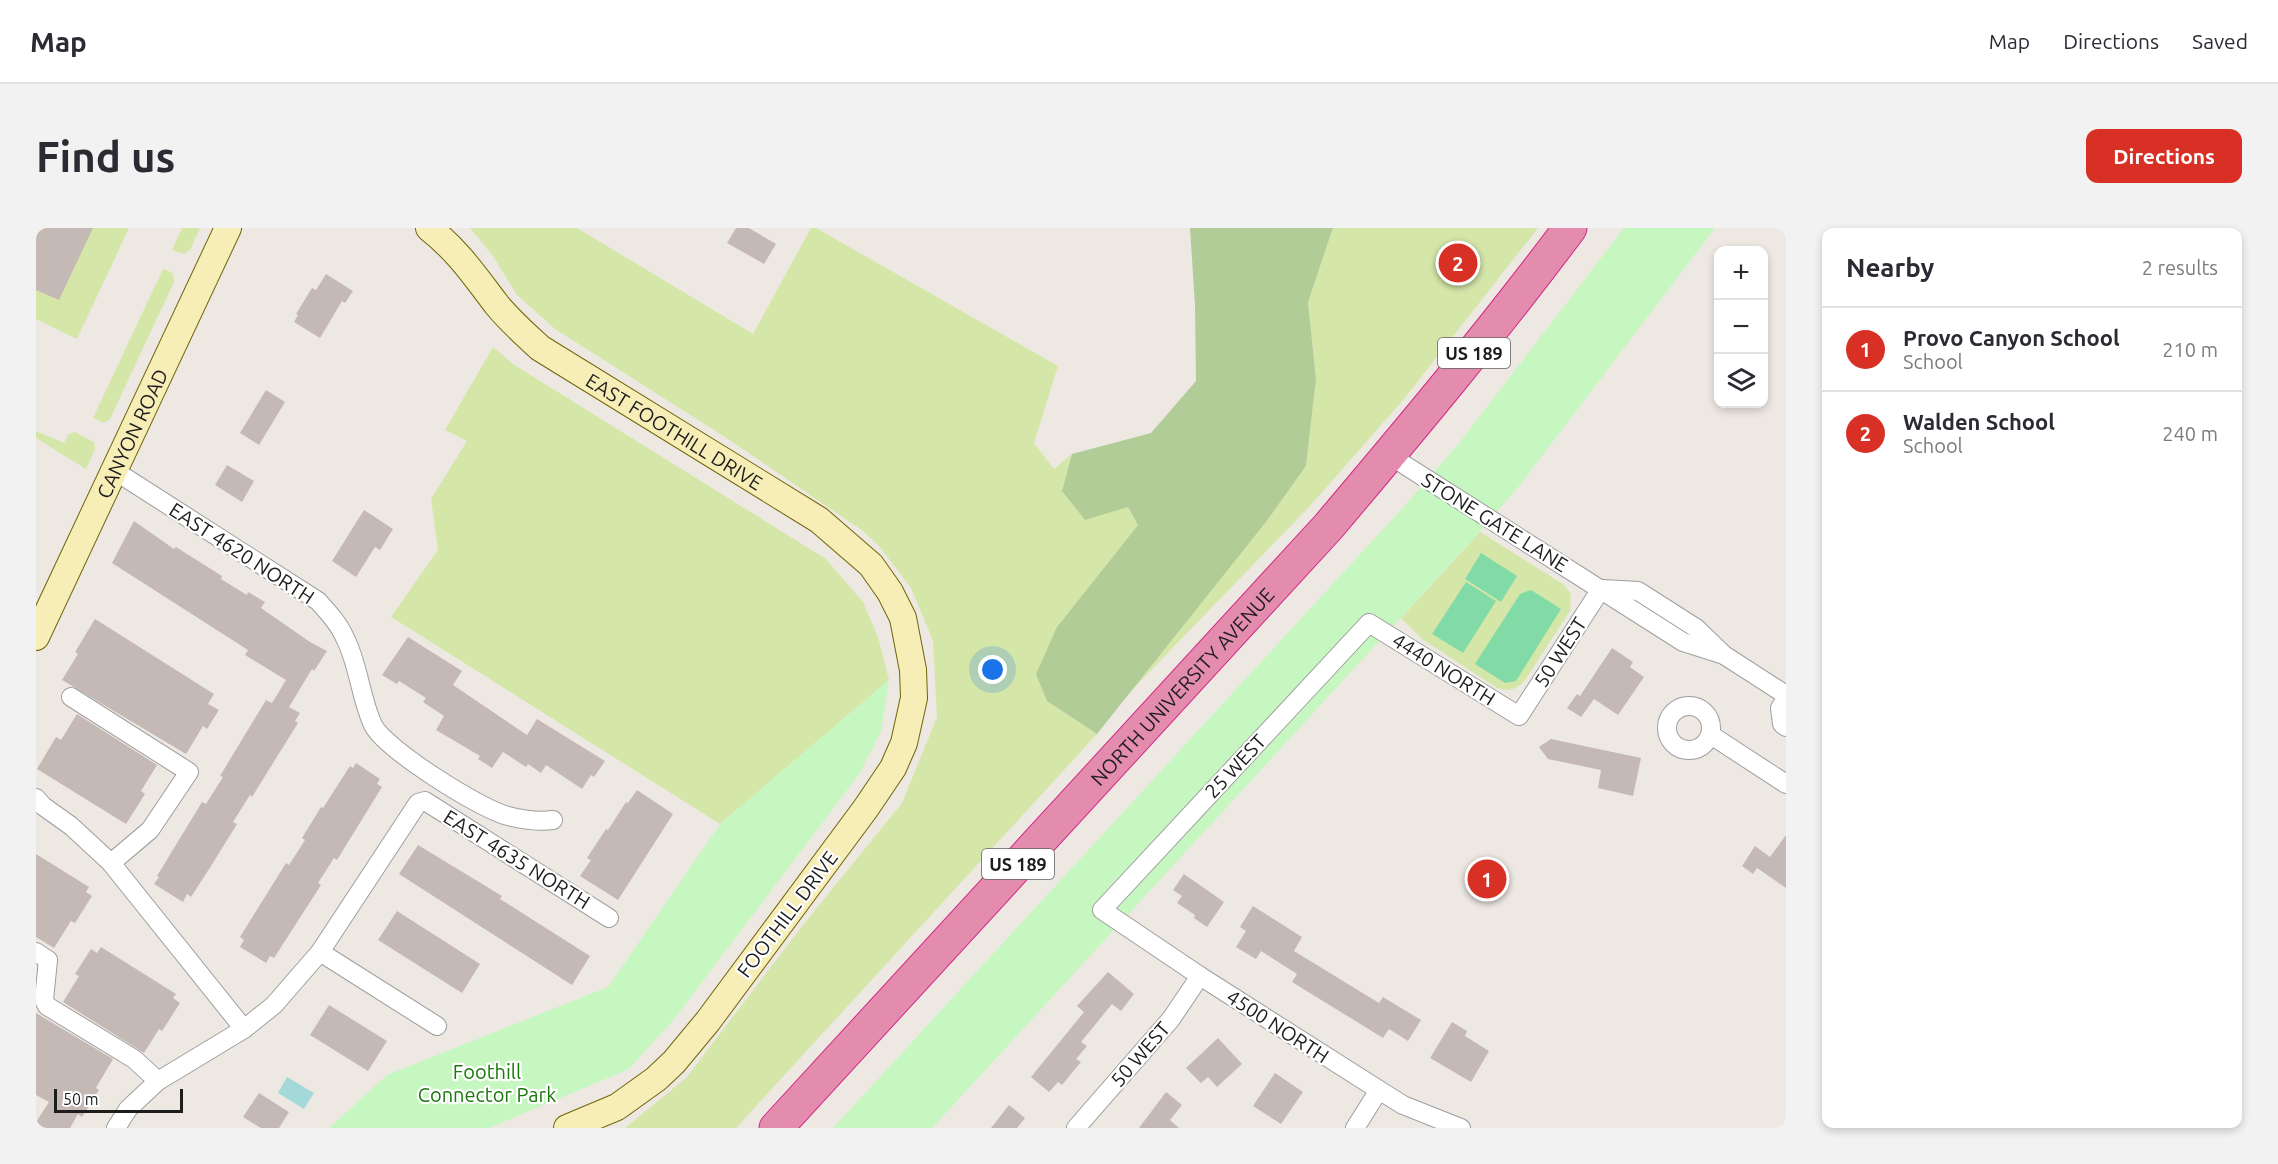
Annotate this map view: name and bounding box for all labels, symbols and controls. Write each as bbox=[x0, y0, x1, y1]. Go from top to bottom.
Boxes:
text: Map bbox=[30, 26, 87, 57]
text: Map bbox=[1989, 29, 2030, 53]
text: Directions bbox=[2063, 29, 2159, 53]
text: Saved bbox=[2192, 29, 2248, 53]
button: Directions bbox=[2086, 129, 2242, 183]
text: Find us bbox=[36, 133, 175, 180]
pin: 2 bbox=[1438, 240, 1478, 285]
map controls bbox=[1714, 246, 1768, 408]
button: + bbox=[1714, 246, 1768, 300]
text: Nearby bbox=[1846, 253, 1934, 282]
text: 2 results bbox=[2142, 256, 2218, 279]
button: − bbox=[1714, 300, 1768, 354]
text: Provo Canyon School bbox=[1903, 325, 2120, 350]
road number: US 189 bbox=[1438, 338, 1510, 368]
text: 1 bbox=[1860, 338, 1871, 361]
text: 210 m bbox=[2162, 338, 2218, 361]
text: School bbox=[1903, 350, 1963, 373]
button: layers bbox=[1714, 354, 1768, 408]
street label: CANYON ROAD bbox=[91, 365, 172, 502]
street label: EAST FOOTHILL DRIVE bbox=[582, 368, 767, 494]
text: Walden School bbox=[1903, 409, 2055, 434]
text: 2 bbox=[1860, 422, 1871, 445]
text: 240 m bbox=[2162, 422, 2218, 445]
text: School bbox=[1903, 434, 1963, 457]
street label: STONE GATE LANE bbox=[1418, 468, 1572, 576]
street label: EAST 4620 NORTH bbox=[165, 498, 319, 608]
street label: NORTH UNIVERSITY AVENUE bbox=[1085, 583, 1278, 790]
street label: 50 WEST bbox=[1529, 613, 1591, 691]
street label: 4440 NORTH bbox=[1388, 628, 1500, 710]
your location bbox=[978, 655, 1007, 684]
street label: 25 WEST bbox=[1200, 729, 1270, 803]
street label: EAST 4635 NORTH bbox=[440, 805, 594, 913]
street label: FOOTHILL DRIVE bbox=[732, 846, 842, 982]
road number: US 189 bbox=[982, 849, 1054, 879]
pin: 1 bbox=[1468, 856, 1506, 902]
street label: 4500 NORTH bbox=[1223, 984, 1333, 1068]
street label: 50 WEST bbox=[1106, 1017, 1174, 1091]
park label: Foothill Connector Park bbox=[418, 1060, 556, 1106]
scale bar bbox=[54, 1086, 183, 1114]
text: 50 m bbox=[63, 1090, 99, 1108]

